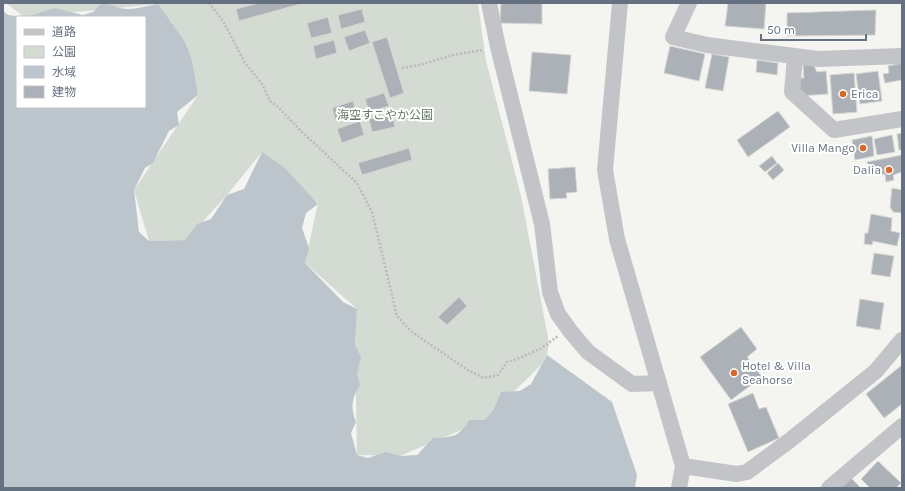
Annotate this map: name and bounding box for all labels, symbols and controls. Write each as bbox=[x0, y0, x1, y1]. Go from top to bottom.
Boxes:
legend bbox=[16, 16, 146, 108]
scale bar bbox=[761, 16, 866, 42]
text: 50 m bbox=[767, 23, 795, 37]
text: 道路 bbox=[52, 25, 76, 39]
text: 公園 bbox=[52, 45, 76, 59]
text: 水域 bbox=[52, 65, 76, 79]
text: 建物 bbox=[52, 85, 76, 99]
place label: Erica bbox=[851, 87, 878, 101]
marker: Erica bbox=[838, 89, 848, 99]
park label: 海空すこやか公園 bbox=[337, 108, 433, 122]
place label: Villa Mango bbox=[791, 141, 855, 155]
marker: Villa Mango bbox=[858, 143, 868, 153]
place label: Dalia bbox=[853, 163, 881, 177]
marker: Dalia bbox=[884, 165, 894, 175]
place label: Hotel & Villa Seahorse bbox=[742, 359, 811, 387]
marker: Hotel & Villa Seahorse bbox=[729, 368, 739, 378]

